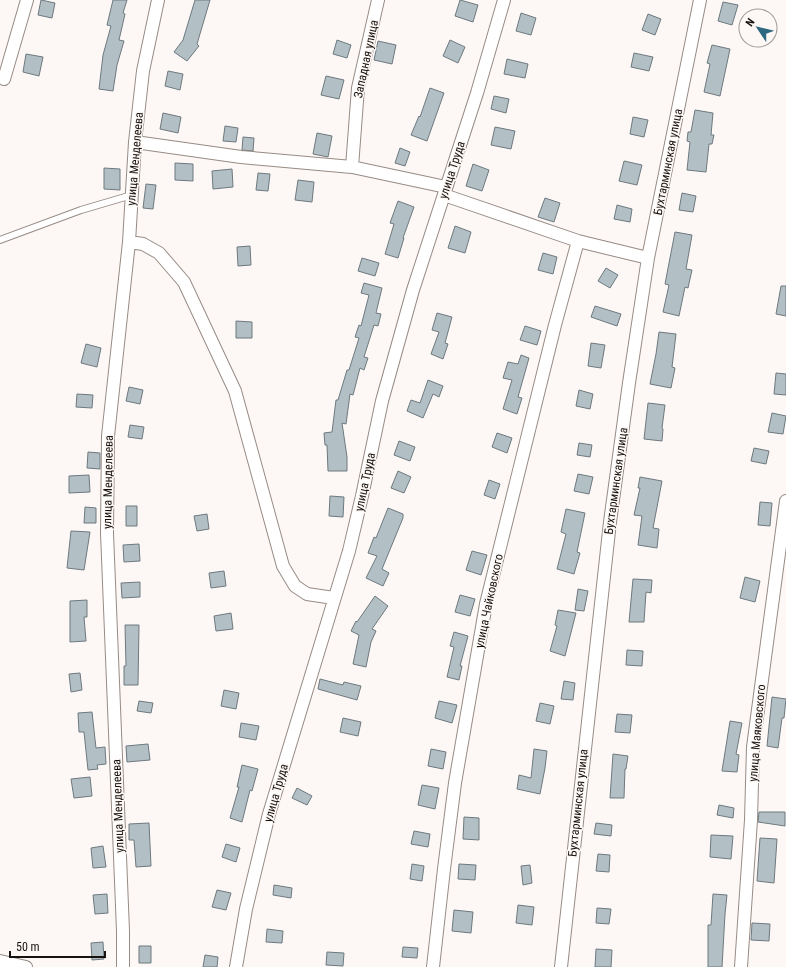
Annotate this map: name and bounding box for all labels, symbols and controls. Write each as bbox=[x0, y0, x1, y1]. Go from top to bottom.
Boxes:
north arrow bbox=[738, 8, 778, 48]
text: N bbox=[743, 16, 758, 29]
street label: Западная улица bbox=[351, 18, 381, 99]
street label: Бухтарминская улица bbox=[651, 107, 685, 216]
street label: улица Менделеева bbox=[124, 111, 146, 206]
street label: улица Труда bbox=[436, 139, 468, 201]
street label: Бухтарминская улица bbox=[602, 426, 630, 536]
street label: улица Менделеева bbox=[100, 435, 116, 529]
street label: улица Труда bbox=[352, 451, 378, 513]
street label: улица Чайковского bbox=[472, 553, 506, 649]
street label: улица Маяковского bbox=[746, 684, 768, 782]
street label: Бухтарминская улица bbox=[565, 748, 591, 858]
street label: улица Менделеева bbox=[109, 759, 127, 853]
street label: улица Труда bbox=[261, 762, 291, 824]
scale bar bbox=[10, 933, 105, 959]
text: 50 m bbox=[16, 940, 40, 954]

